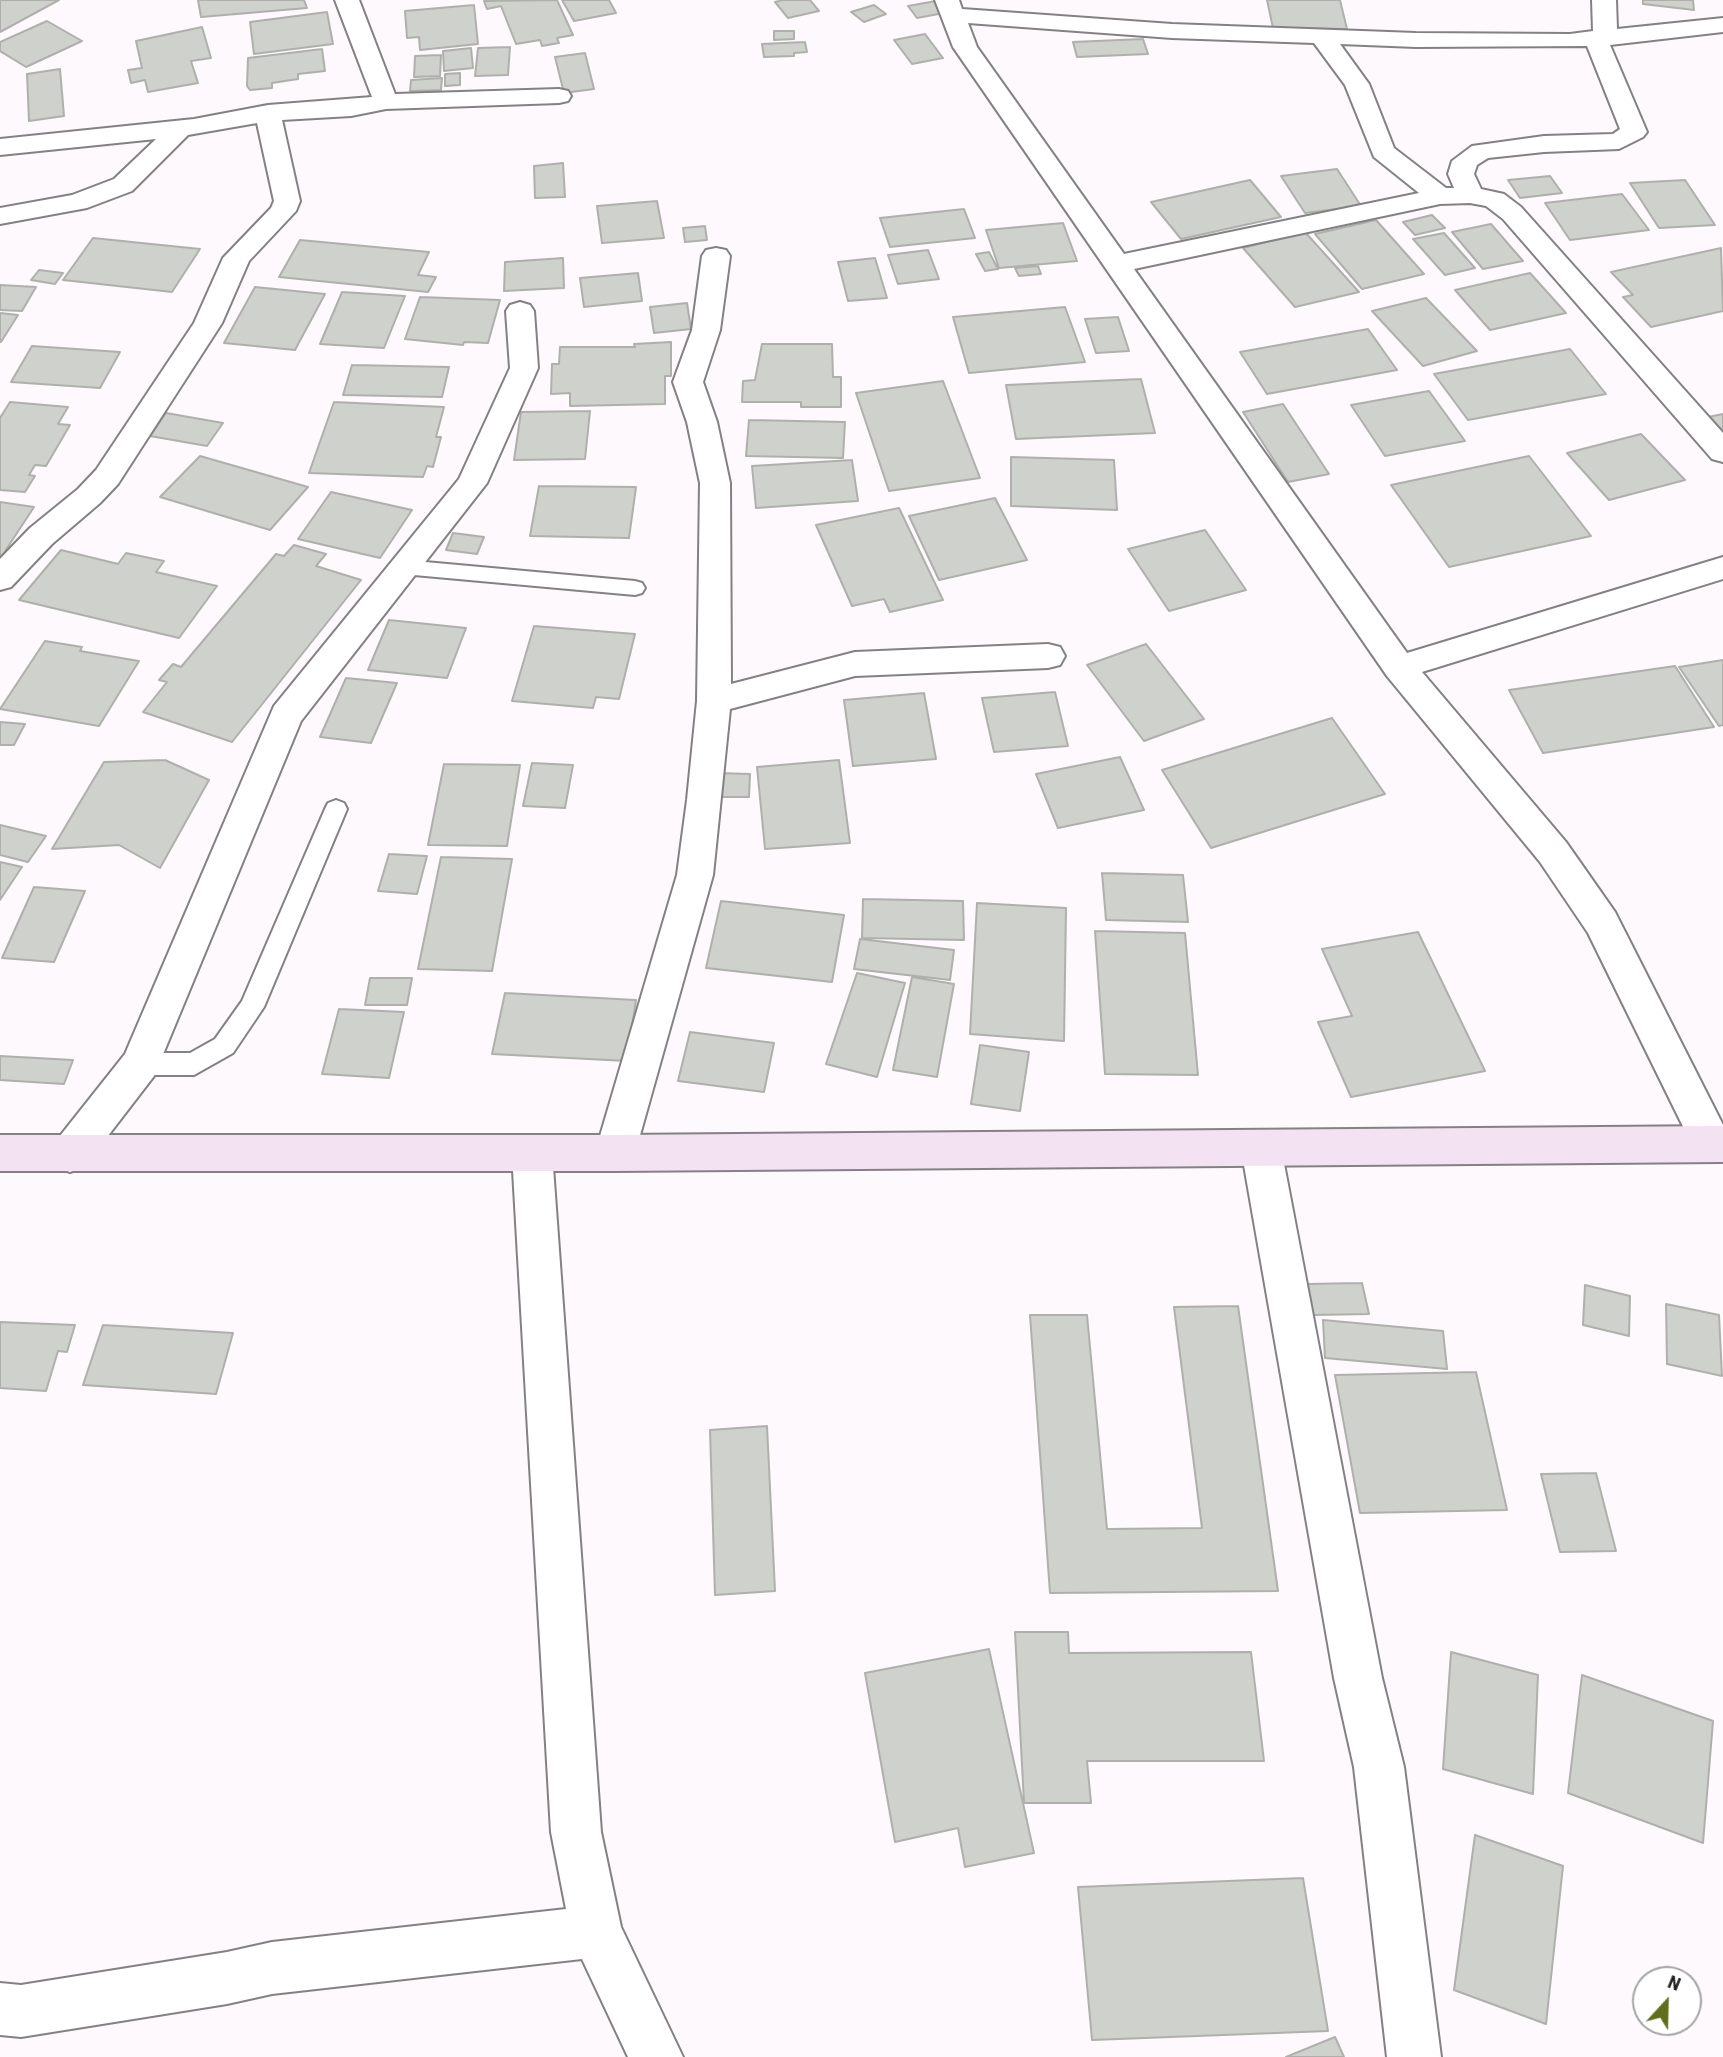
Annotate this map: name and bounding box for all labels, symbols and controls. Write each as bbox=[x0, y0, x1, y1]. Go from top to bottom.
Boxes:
north arrow bbox=[1632, 1966, 1702, 2036]
text: N bbox=[1665, 1970, 1684, 1996]

